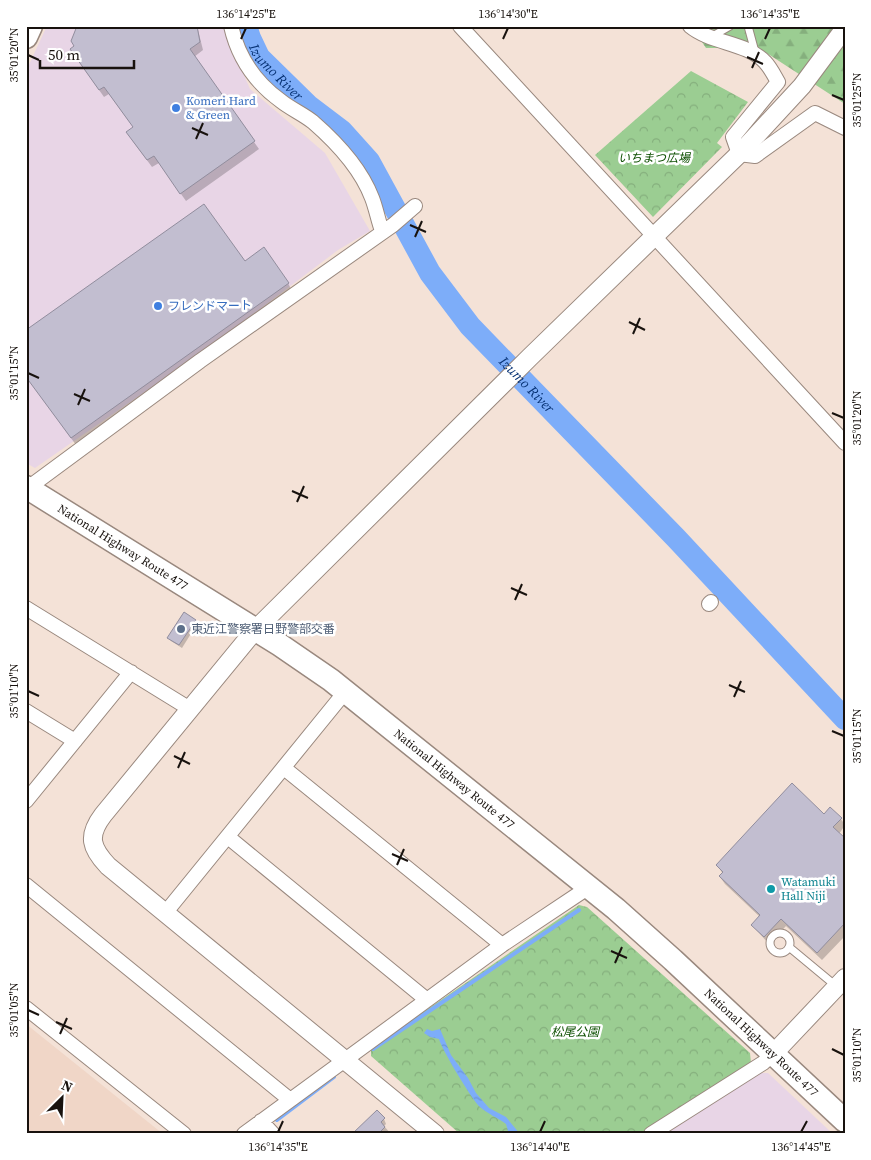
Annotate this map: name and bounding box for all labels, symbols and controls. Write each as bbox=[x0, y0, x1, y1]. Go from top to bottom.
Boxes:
text: 136°14'25"E bbox=[216, 6, 276, 22]
text: 136°14'30"E bbox=[478, 6, 538, 22]
text: 136°14'35"E bbox=[740, 6, 800, 22]
text: 35°01'20"N bbox=[6, 27, 22, 83]
scale bar bbox=[40, 38, 134, 70]
water label: Izumo River bbox=[244, 39, 308, 105]
text: 50 m bbox=[48, 44, 80, 65]
text: 35°01'25"N bbox=[849, 72, 865, 128]
place label: Komeri Hard & Green bbox=[186, 93, 256, 123]
marker: Komeri Hard & Green bbox=[170, 102, 182, 114]
park label: いちまつ広場 bbox=[618, 150, 692, 166]
place label: フレンドマート bbox=[168, 298, 252, 314]
marker: フレンドマート bbox=[152, 300, 164, 312]
text: 35°01'15"N bbox=[6, 345, 22, 401]
water label: Izumo River bbox=[494, 351, 559, 418]
text: 35°01'20"N bbox=[849, 390, 865, 446]
street label: National Highway Route 477 bbox=[55, 501, 191, 594]
place label: 東近江警察署日野警部交番 bbox=[191, 621, 335, 637]
marker: 東近江警察署日野警部交番 bbox=[175, 623, 187, 635]
text: 35°01'10"N bbox=[6, 663, 22, 719]
text: 35°01'15"N bbox=[849, 708, 865, 764]
street label: National Highway Route 477 bbox=[390, 726, 518, 832]
place label: Watamuki Hall Niji bbox=[781, 874, 836, 904]
marker: Watamuki Hall Niji bbox=[765, 883, 777, 895]
text: 35°01'05"N bbox=[6, 982, 22, 1038]
street label: National Highway Route 477 bbox=[701, 985, 822, 1100]
park label: 松尾公園 bbox=[551, 1024, 601, 1040]
text: 35°01'10"N bbox=[849, 1027, 865, 1083]
north arrow bbox=[38, 1072, 88, 1122]
text: N bbox=[59, 1075, 76, 1097]
text: 136°14'35"E bbox=[248, 1139, 308, 1155]
text: 136°14'40"E bbox=[510, 1139, 570, 1155]
text: 136°14'45"E bbox=[771, 1139, 831, 1155]

